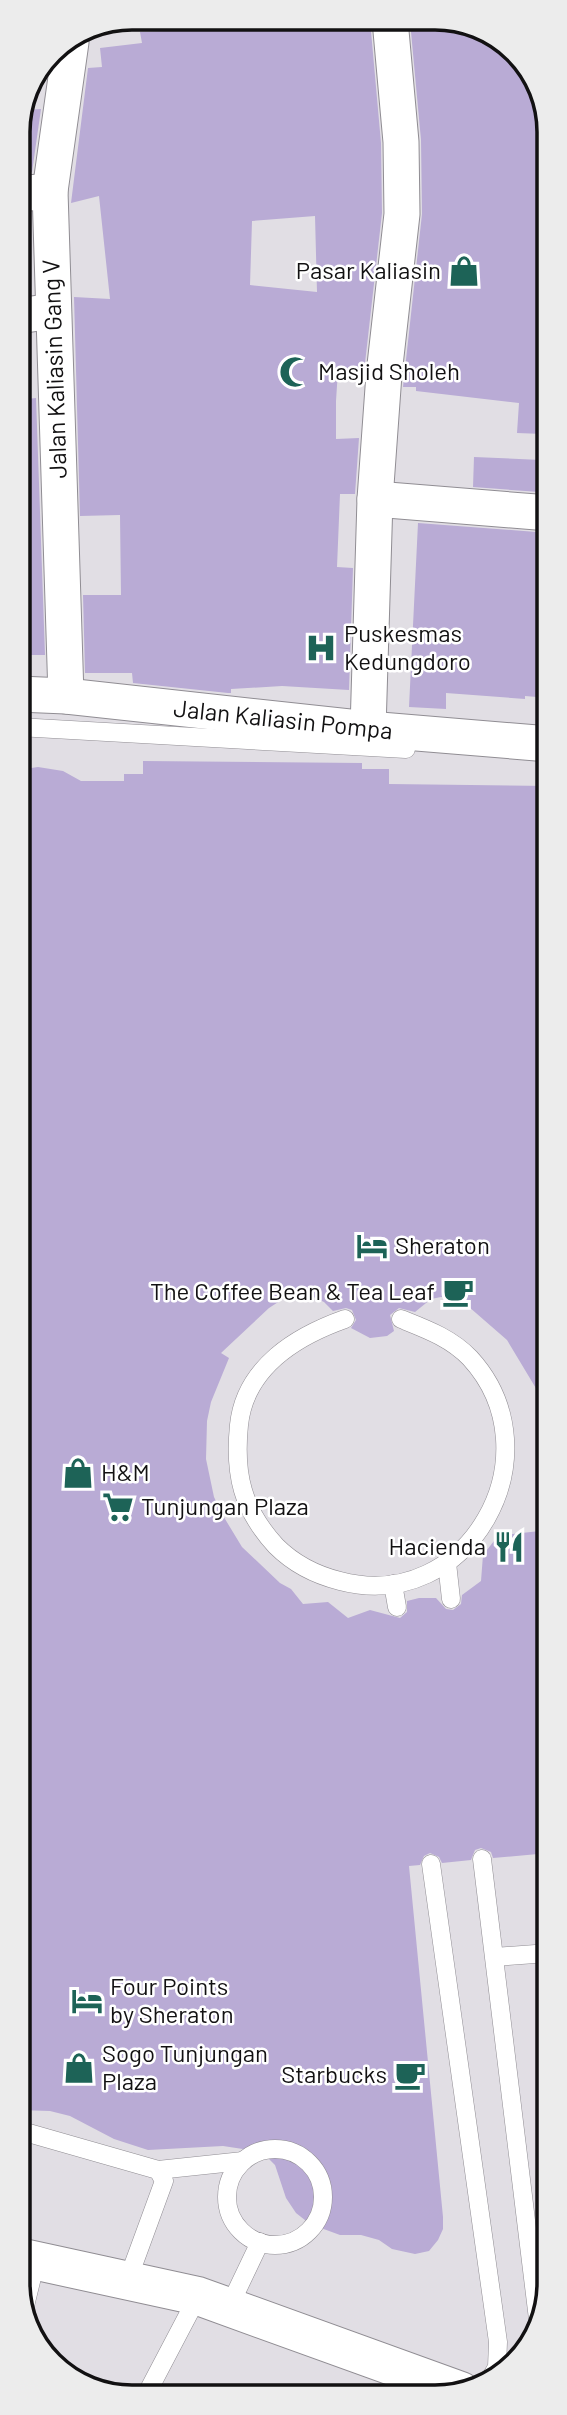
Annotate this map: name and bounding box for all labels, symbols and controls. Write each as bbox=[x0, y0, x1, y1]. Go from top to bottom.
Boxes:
shop icon: Pasar Kaliasin bbox=[447, 254, 481, 288]
place label: Pasar Kaliasin bbox=[296, 255, 441, 284]
street label: Jalan Kaliasin Gang V bbox=[35, 259, 72, 479]
mosque icon: Masjid Sholeh bbox=[278, 355, 312, 389]
place label: Masjid Sholeh bbox=[318, 356, 460, 385]
place label: Puskesmas Kedungdoro bbox=[344, 618, 471, 675]
hospital icon: Puskesmas Kedungdoro bbox=[304, 631, 338, 665]
street label: Jalan Kaliasin Pompa bbox=[172, 693, 394, 744]
hotel icon: Sheraton bbox=[355, 1229, 389, 1263]
place label: Sheraton bbox=[395, 1230, 490, 1259]
cafe icon: The Coffee Bean & Tea Leaf bbox=[441, 1275, 475, 1309]
place label: The Coffee Bean & Tea Leaf bbox=[150, 1276, 435, 1305]
shop icon: H&M bbox=[61, 1456, 95, 1490]
place label: H&M bbox=[101, 1457, 150, 1486]
supermarket icon: Tunjungan Plaza bbox=[101, 1490, 135, 1524]
place label: Tunjungan Plaza bbox=[141, 1491, 309, 1520]
restaurant icon: Hacienda bbox=[492, 1530, 526, 1564]
place label: Hacienda bbox=[389, 1531, 486, 1560]
place label: Four Points by Sheraton bbox=[110, 1971, 234, 2028]
hotel icon: Four Points by Sheraton bbox=[70, 1984, 104, 2018]
place label: Sogo Tunjungan Plaza bbox=[102, 2038, 268, 2095]
shop icon: Sogo Tunjungan Plaza bbox=[62, 2051, 96, 2085]
cafe icon: Starbucks bbox=[393, 2058, 427, 2092]
place label: Starbucks bbox=[281, 2059, 387, 2088]

